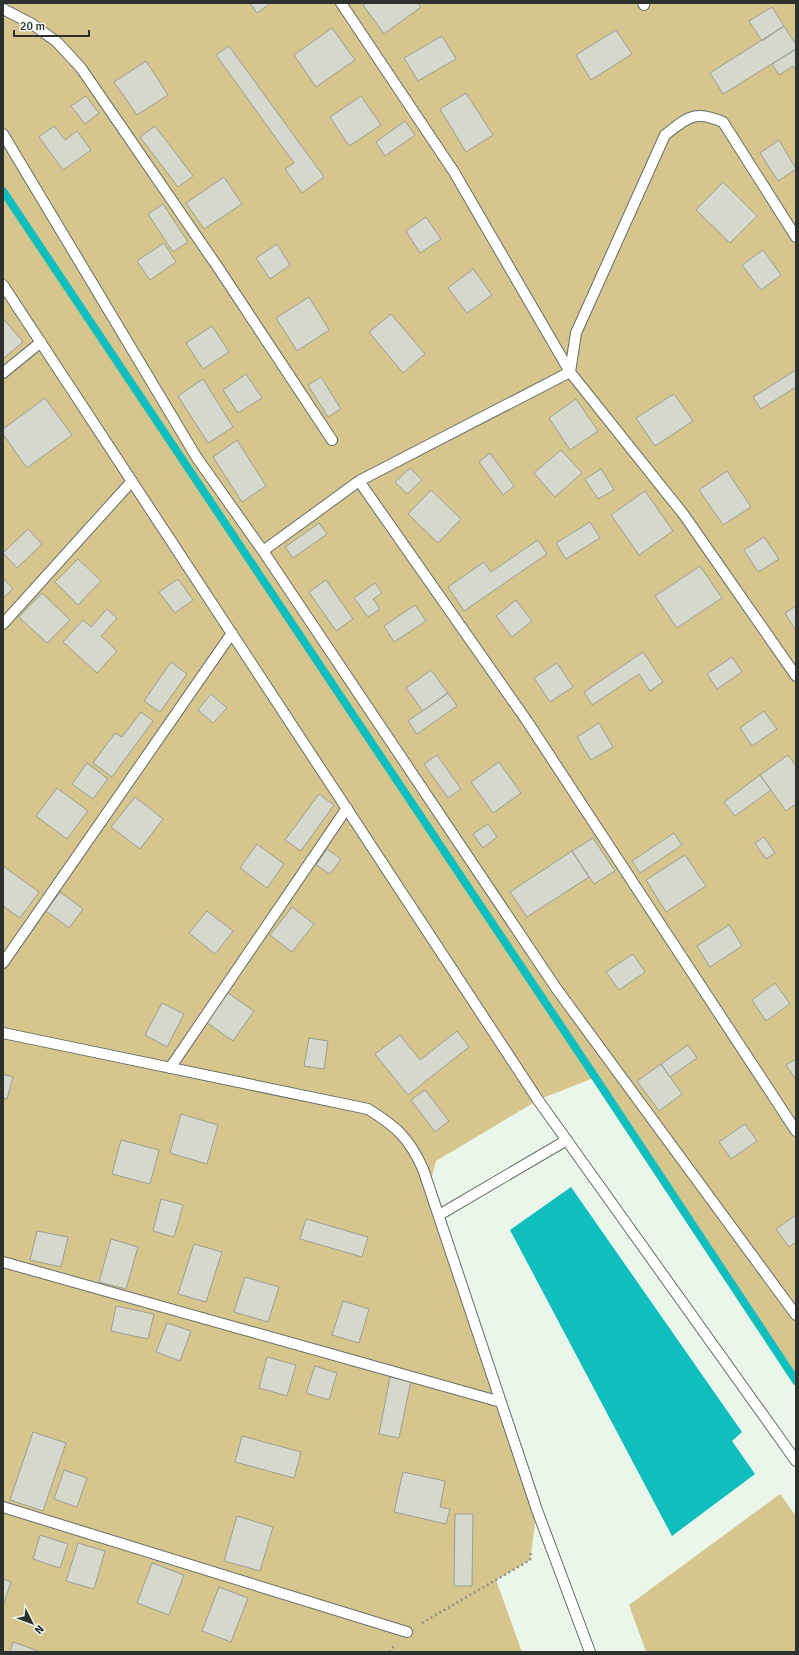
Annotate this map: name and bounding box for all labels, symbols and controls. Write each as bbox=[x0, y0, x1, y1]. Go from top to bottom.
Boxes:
scale bar bbox=[14, 12, 89, 38]
text: 20 m bbox=[20, 19, 45, 34]
north arrow bbox=[12, 1603, 52, 1643]
text: N bbox=[32, 1622, 46, 1637]

